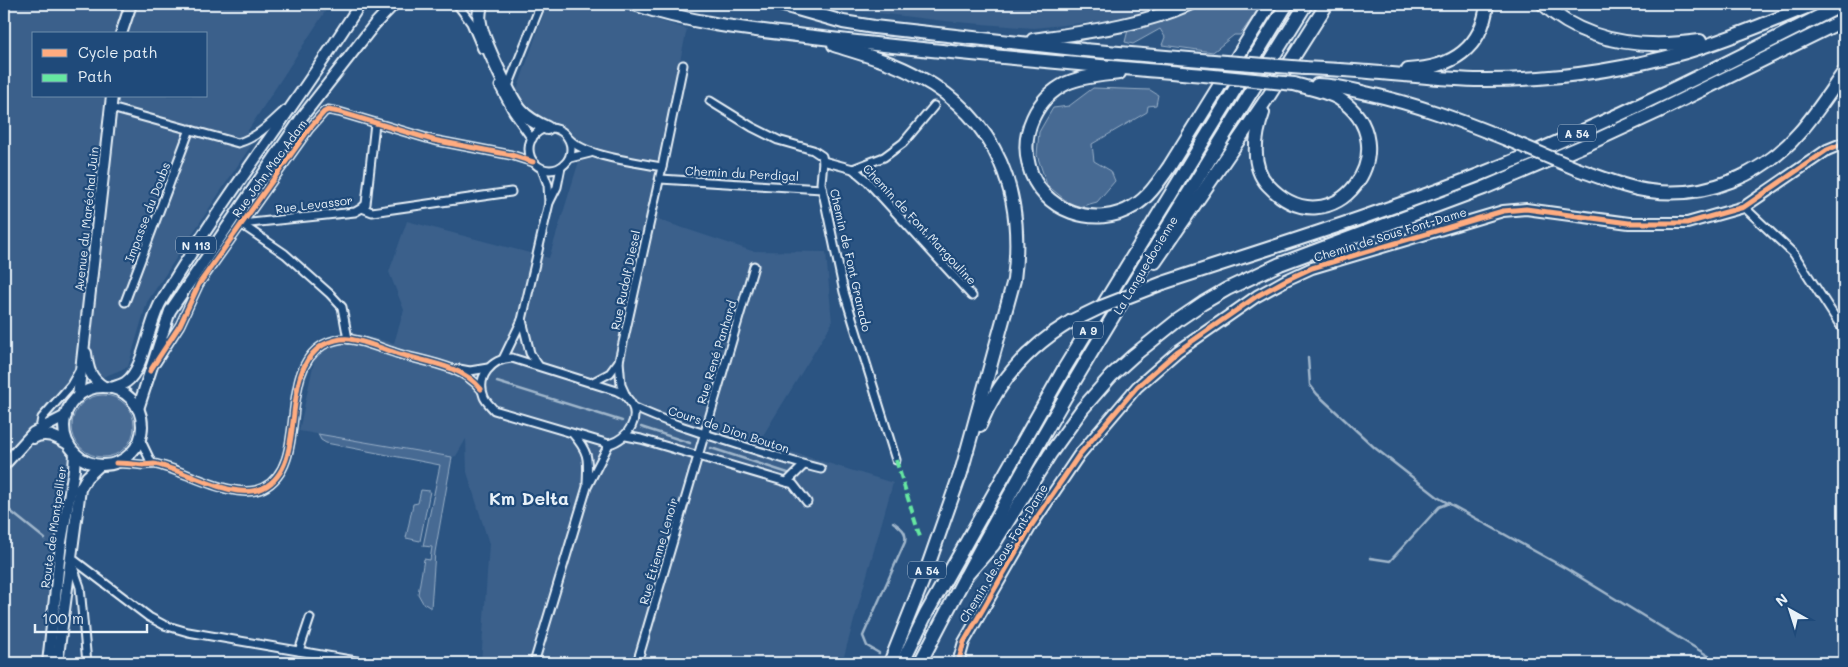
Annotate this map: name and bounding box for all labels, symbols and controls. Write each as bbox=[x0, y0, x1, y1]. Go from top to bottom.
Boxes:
legend bbox=[32, 32, 208, 98]
text: Cycle path bbox=[78, 42, 157, 62]
text: Path bbox=[78, 66, 112, 86]
street label: Rue John Mac Adam bbox=[228, 116, 310, 220]
road number: A 54 bbox=[1558, 125, 1596, 142]
street label: Avenue du Maréchal Juin bbox=[70, 146, 102, 292]
street label: Impasse du Doubs bbox=[121, 159, 174, 264]
street label: Chemin de Font Margouline bbox=[860, 160, 980, 288]
street label: Chemin du Perdigal bbox=[685, 162, 799, 184]
street label: Chemin de Font Granado bbox=[827, 187, 875, 333]
street label: Rue Levassor bbox=[274, 191, 354, 217]
street label: Chemin de Sous Font-Dame bbox=[1312, 203, 1468, 265]
street label: La Languedocienne bbox=[1109, 213, 1181, 317]
street label: Rue Rudolf Diesel bbox=[607, 229, 643, 331]
road number: N 113 bbox=[176, 236, 216, 254]
street label: Rue René Panhard bbox=[693, 298, 740, 406]
road number: A 9 bbox=[1073, 322, 1103, 338]
street label: Cours de Dion Bouton bbox=[666, 402, 792, 456]
street label: Route de Montpellier bbox=[36, 465, 70, 589]
street label: Chemin de Sous Font-Dame bbox=[955, 481, 1051, 625]
district label: Km Delta bbox=[489, 486, 569, 510]
street label: Rue Étienne Lenoir bbox=[635, 496, 681, 606]
road number: A 54 bbox=[908, 562, 946, 578]
north arrow bbox=[1766, 584, 1816, 634]
text: N bbox=[1771, 589, 1792, 610]
scale bar bbox=[35, 602, 148, 634]
text: 100 m bbox=[42, 608, 84, 628]

